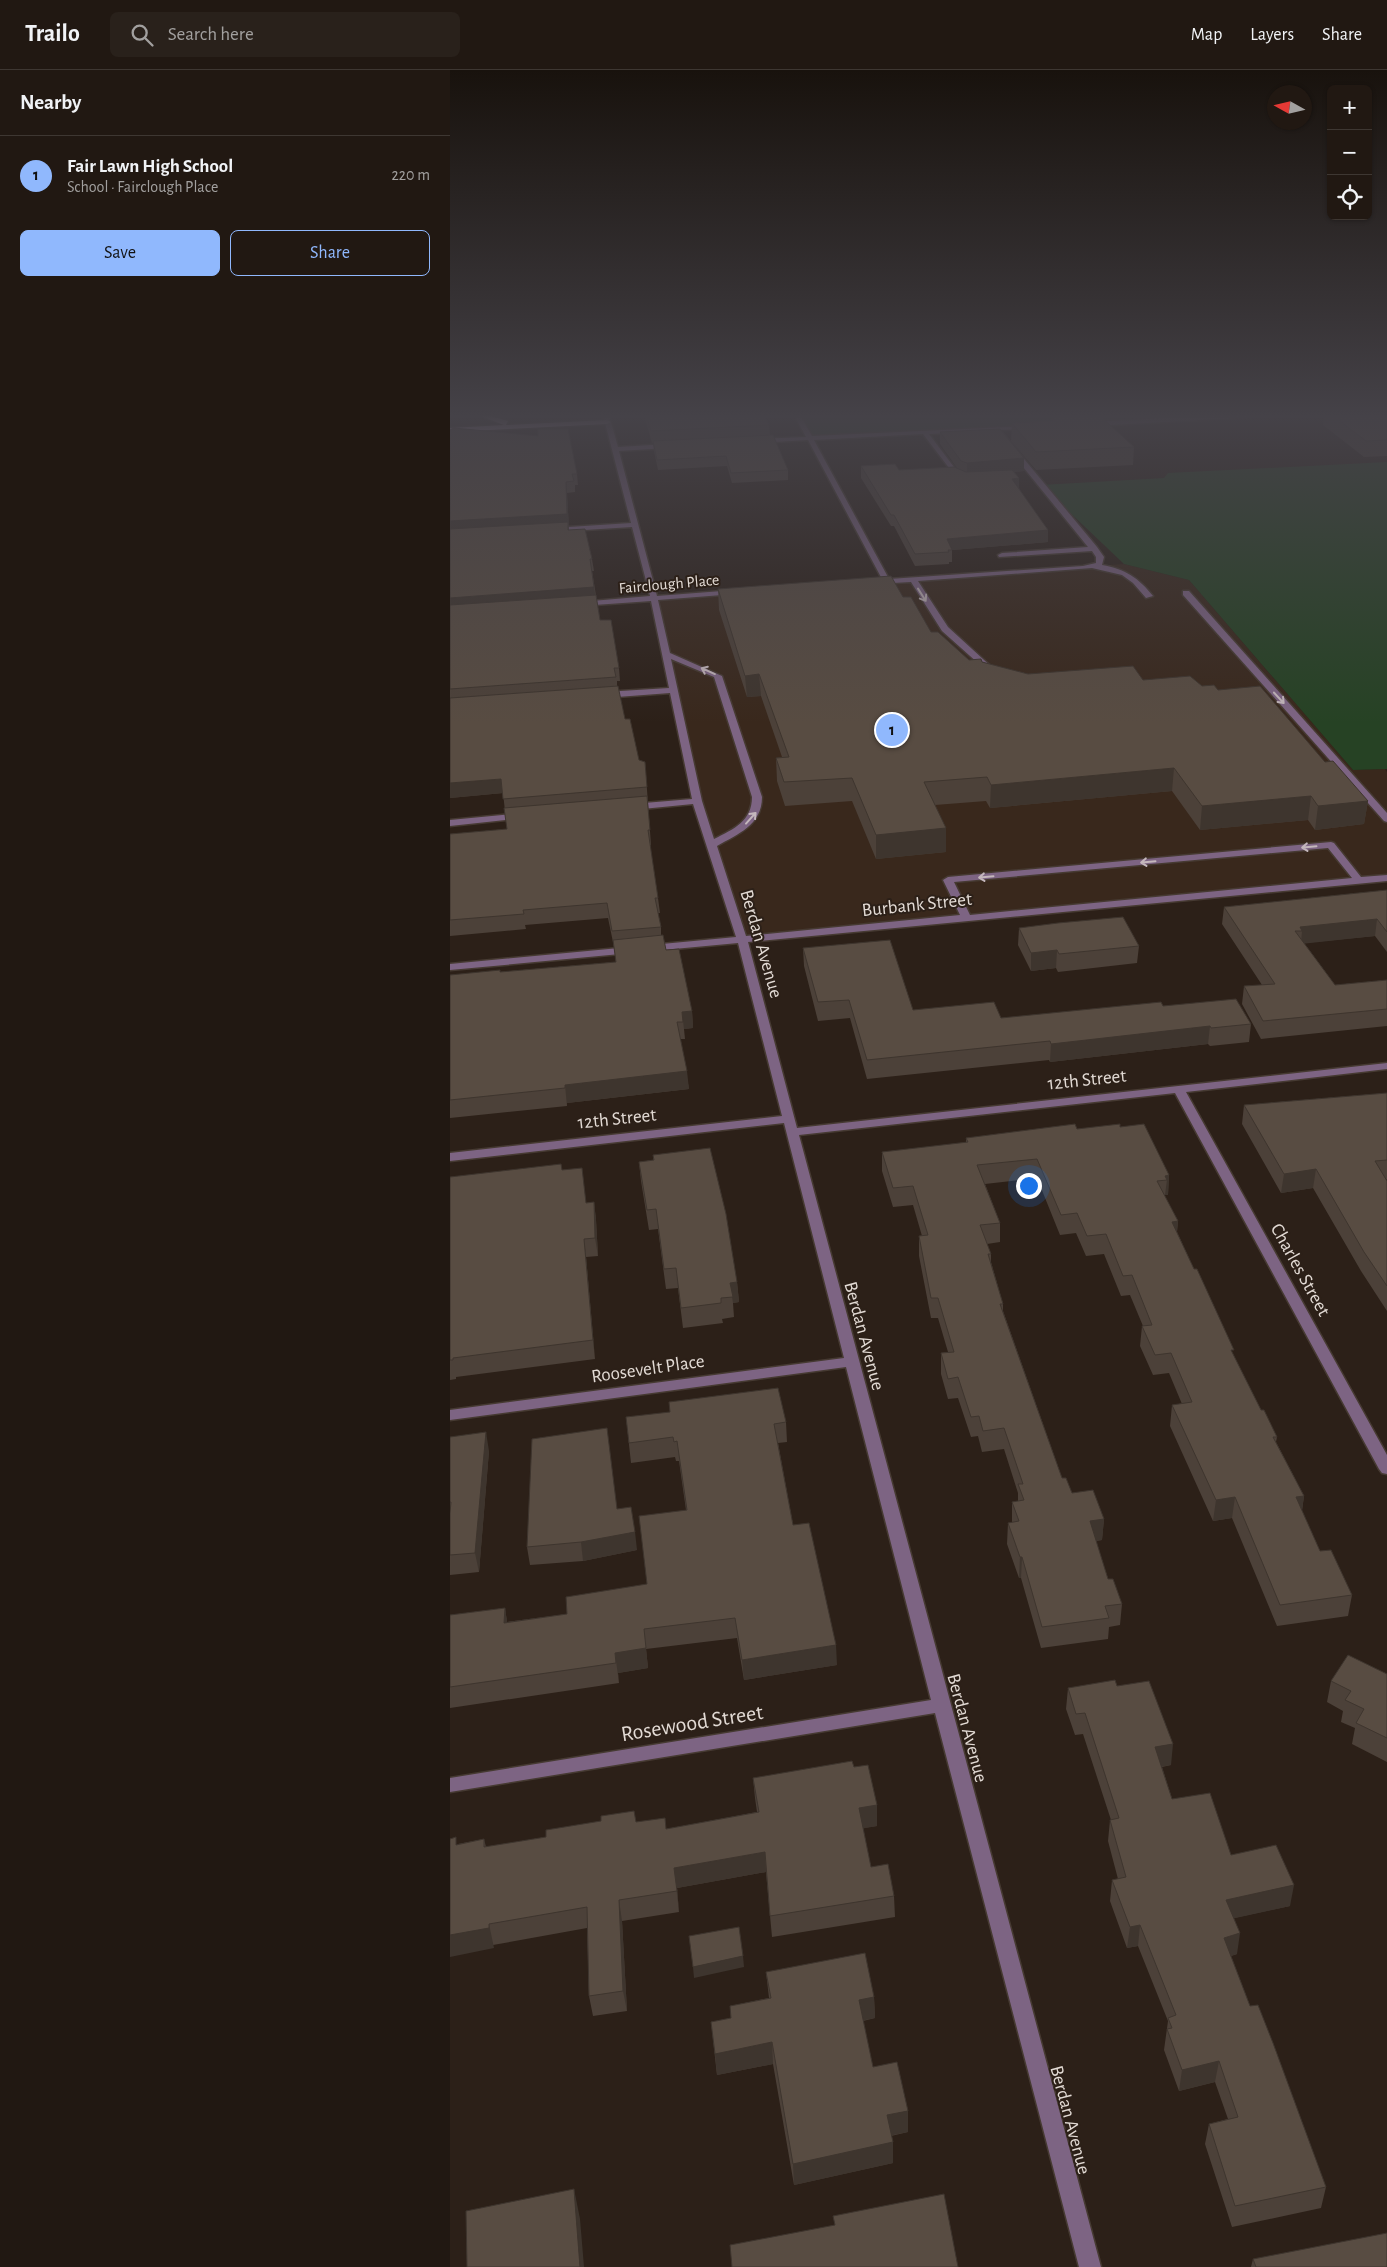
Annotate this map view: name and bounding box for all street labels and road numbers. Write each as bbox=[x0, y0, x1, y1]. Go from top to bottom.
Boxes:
street label: Fairclough Place bbox=[618, 572, 720, 596]
street label: Berdan Avenue bbox=[736, 888, 786, 1000]
street label: Burbank Street bbox=[861, 890, 973, 920]
street label: 12th Street bbox=[1047, 1066, 1127, 1094]
street label: 12th Street bbox=[577, 1105, 657, 1133]
street label: Charles Street bbox=[1267, 1220, 1333, 1320]
street label: Berdan Avenue bbox=[840, 1280, 888, 1392]
street label: Roosevelt Place bbox=[590, 1352, 706, 1386]
street label: Berdan Avenue bbox=[943, 1672, 991, 1784]
street label: Rosewood Street bbox=[619, 1701, 765, 1745]
street label: Berdan Avenue bbox=[1046, 2064, 1094, 2176]

